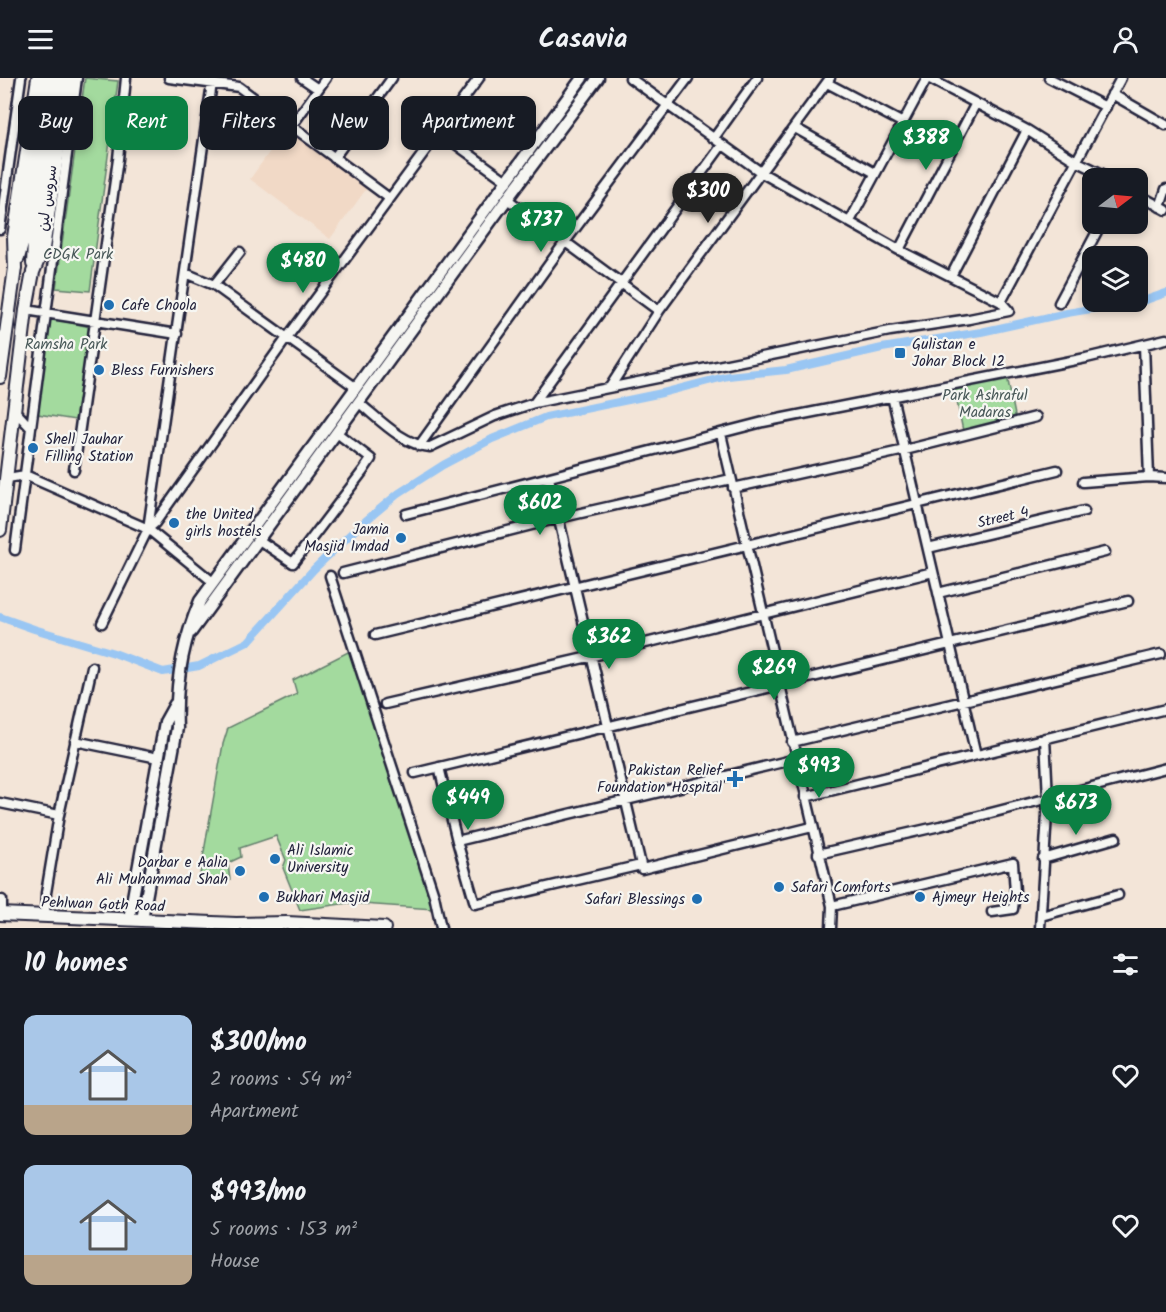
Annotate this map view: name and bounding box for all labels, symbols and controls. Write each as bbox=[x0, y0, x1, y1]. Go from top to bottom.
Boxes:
text: Casavia bbox=[539, 18, 628, 61]
icon: menu bbox=[24, 23, 57, 56]
icon: person bbox=[1109, 23, 1142, 56]
chip: Buy bbox=[18, 96, 93, 150]
chip: Rent bbox=[105, 96, 188, 150]
chip: Filters bbox=[200, 96, 297, 150]
chip: New bbox=[309, 96, 389, 150]
chip: Apartment bbox=[401, 96, 536, 150]
pin: $388 bbox=[890, 120, 962, 171]
text: $388 bbox=[903, 123, 949, 155]
street label: سروس لین bbox=[31, 163, 65, 233]
north arrow bbox=[1082, 168, 1148, 234]
map controls bbox=[1082, 168, 1148, 312]
pin: $300 bbox=[672, 173, 744, 224]
text: $300 bbox=[686, 176, 730, 208]
pin: $737 bbox=[505, 202, 577, 253]
text: $737 bbox=[520, 205, 562, 237]
park label: CDGK Park bbox=[43, 243, 114, 267]
pin: $480 bbox=[267, 243, 339, 294]
text: $480 bbox=[281, 246, 325, 278]
button: layers bbox=[1082, 246, 1148, 312]
place label: Cafe Choola bbox=[121, 294, 197, 318]
marker: Cafe Choola bbox=[102, 298, 116, 312]
park label: Ramsha Park bbox=[25, 333, 108, 357]
place label: Gulistan e Johar Block 12 bbox=[912, 333, 1005, 374]
marker: Gulistan e Johar Block 12 bbox=[893, 346, 907, 360]
place label: Bless Furnishers bbox=[111, 359, 215, 383]
marker: Bless Furnishers bbox=[92, 363, 106, 377]
park label: Park Ashraful Madaras bbox=[942, 384, 1028, 425]
place label: Shell Jauhar Filling Station bbox=[45, 428, 133, 469]
marker: Shell Jauhar Filling Station bbox=[26, 441, 40, 455]
pin: $602 bbox=[504, 485, 576, 536]
text: $602 bbox=[518, 488, 562, 520]
street label: Street 4 bbox=[975, 500, 1031, 536]
place label: the United girls hostels bbox=[185, 503, 262, 544]
marker: the United girls hostels bbox=[167, 516, 181, 530]
place label: Jamia Masjid Imdad bbox=[304, 518, 390, 559]
marker: Jamia Masjid Imdad bbox=[394, 531, 408, 545]
pin: $362 bbox=[573, 619, 645, 670]
text: $362 bbox=[586, 622, 632, 654]
pin: $269 bbox=[738, 650, 810, 701]
text: $269 bbox=[752, 653, 796, 685]
pin: $993 bbox=[783, 748, 855, 799]
text: $993 bbox=[797, 751, 841, 783]
place label: Pakistan Relief Foundation Hospital bbox=[597, 759, 723, 800]
marker: Pakistan Relief Foundation Hospital bbox=[726, 770, 744, 788]
pin: $449 bbox=[432, 780, 504, 831]
text: $449 bbox=[446, 783, 490, 815]
pin: $673 bbox=[1040, 785, 1112, 836]
text: $673 bbox=[1054, 788, 1098, 820]
place label: Ali Islamic University bbox=[287, 839, 354, 880]
place label: Darbar e Aalia Ali Muhammad Shah bbox=[96, 851, 228, 892]
marker: Ali Islamic University bbox=[268, 852, 282, 866]
marker: Darbar e Aalia Ali Muhammad Shah bbox=[233, 864, 247, 878]
place label: Safari Comforts bbox=[791, 876, 891, 900]
marker: Safari Comforts bbox=[772, 880, 786, 894]
place label: Bukhari Masjid bbox=[276, 886, 370, 910]
place label: Ajmeyr Heights bbox=[932, 886, 1030, 910]
place label: Safari Blessings bbox=[585, 888, 686, 912]
marker: Bukhari Masjid bbox=[257, 890, 271, 904]
marker: Ajmeyr Heights bbox=[913, 890, 927, 904]
street label: Pehlwan Goth Road bbox=[41, 891, 166, 919]
marker: Safari Blessings bbox=[690, 892, 704, 906]
text: 10 homes bbox=[24, 943, 128, 985]
icon: filters bbox=[1109, 948, 1142, 981]
text: $300/mo bbox=[210, 1022, 307, 1064]
icon: home bbox=[72, 1039, 144, 1111]
icon: heart bbox=[1109, 1059, 1142, 1092]
text: 2 rooms · 54 m² bbox=[210, 1064, 351, 1096]
text: Apartment bbox=[210, 1096, 299, 1128]
text: $993/mo bbox=[210, 1172, 306, 1214]
icon: home bbox=[72, 1189, 144, 1261]
icon: heart bbox=[1109, 1209, 1142, 1242]
text: 5 rooms · 153 m² bbox=[210, 1214, 357, 1246]
text: House bbox=[210, 1246, 260, 1278]

